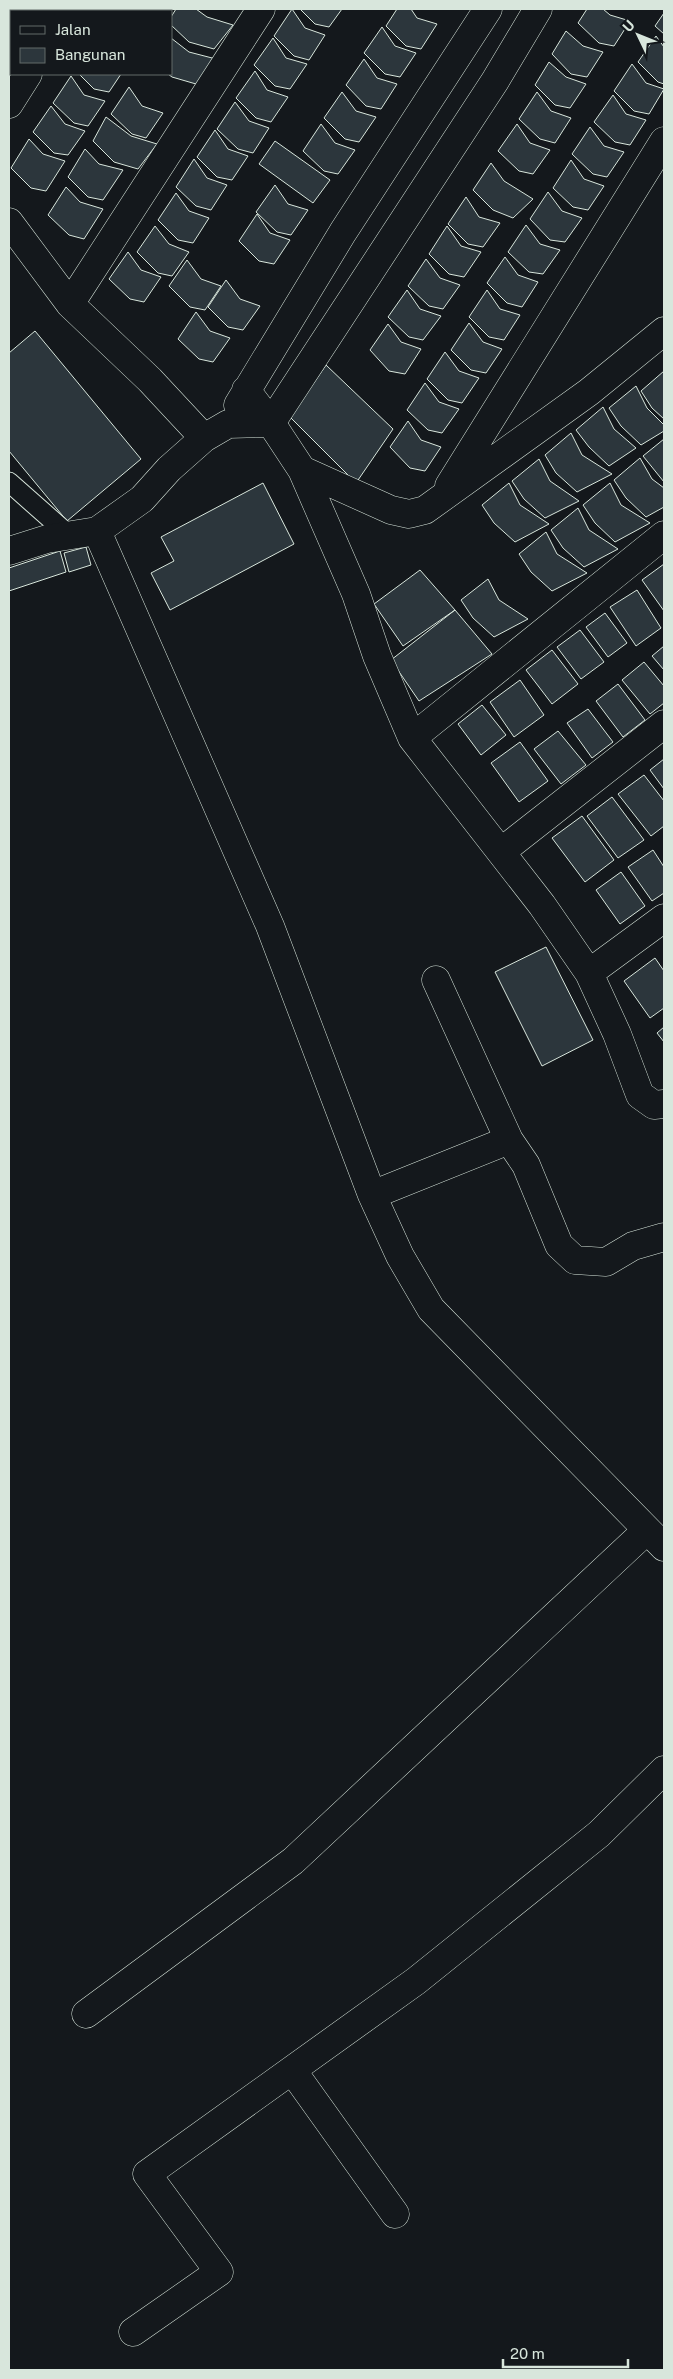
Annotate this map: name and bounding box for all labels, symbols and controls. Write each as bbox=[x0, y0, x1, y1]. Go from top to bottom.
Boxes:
legend bbox=[10, 10, 172, 75]
north arrow bbox=[613, 10, 663, 60]
text: U bbox=[619, 17, 638, 35]
text: Jalan bbox=[55, 21, 91, 38]
text: Bangunan bbox=[55, 46, 126, 63]
scale bar bbox=[503, 2336, 628, 2368]
text: 20 m bbox=[510, 2345, 545, 2362]

